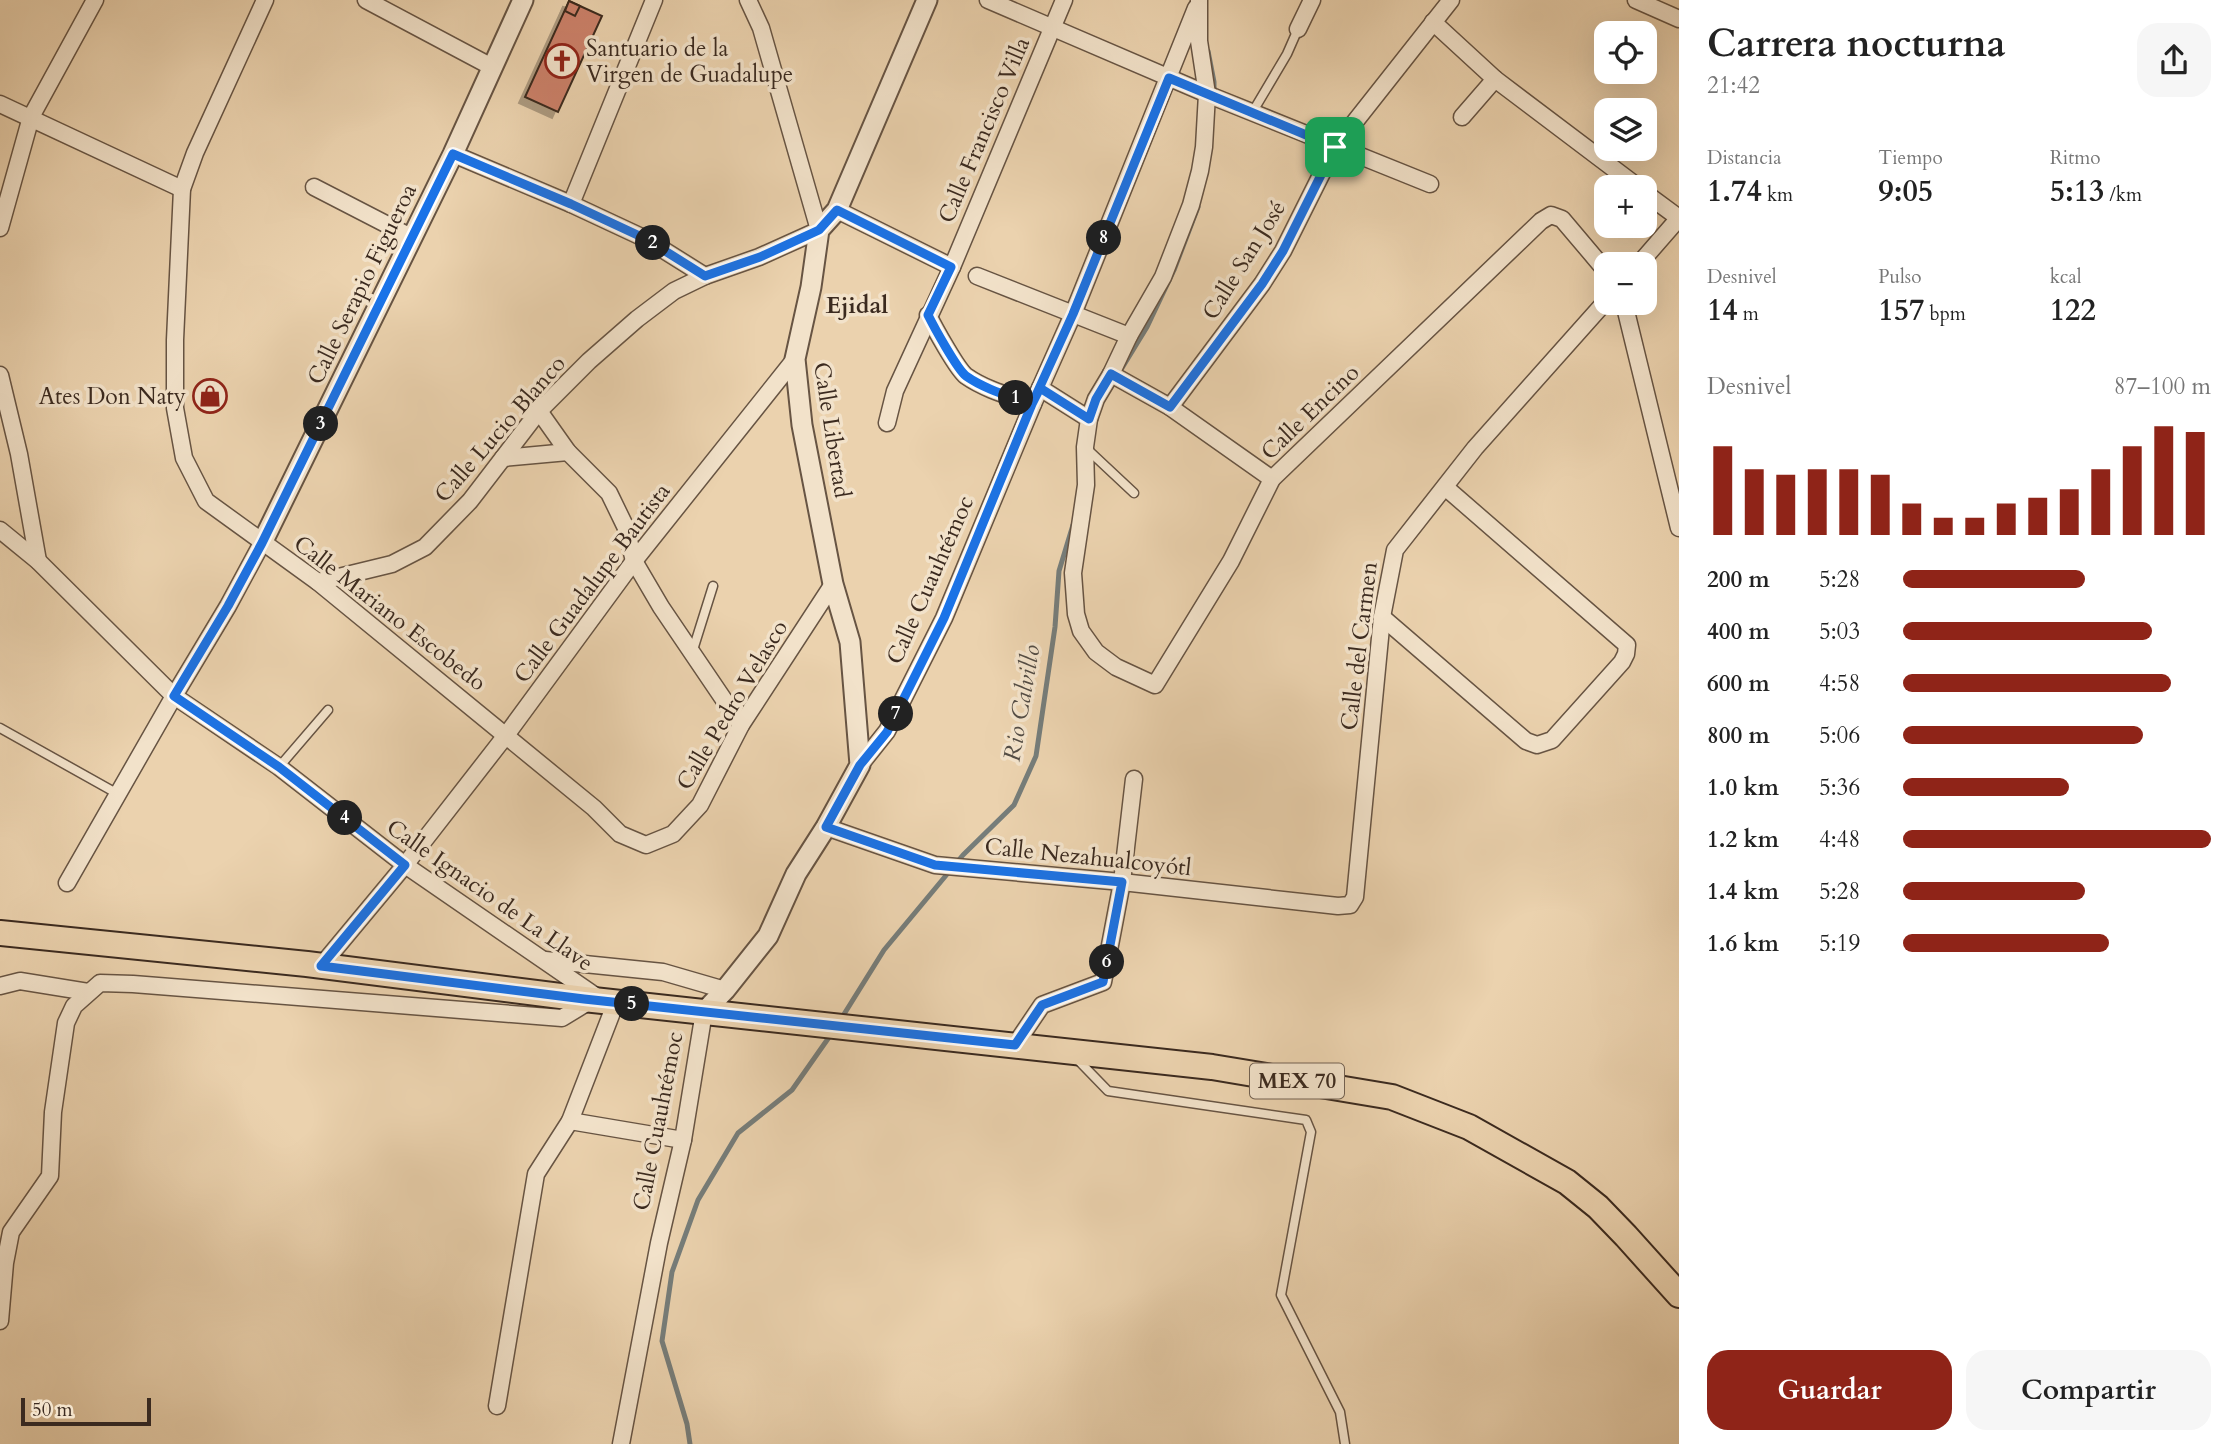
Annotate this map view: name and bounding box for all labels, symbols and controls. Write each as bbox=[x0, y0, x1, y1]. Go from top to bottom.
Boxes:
text: Carrera nocturna bbox=[1707, 18, 2006, 70]
map controls bbox=[1594, 21, 1657, 315]
button: locate bbox=[1594, 21, 1657, 84]
button: share bbox=[2137, 23, 2211, 97]
street label: Calle Francisco Villa bbox=[931, 32, 1037, 228]
place label: Santuario de la Virgen de Guadalupe bbox=[586, 33, 793, 90]
church icon: Santuario de la Virgen de Guadalupe bbox=[543, 42, 581, 80]
text: 21:42 bbox=[1707, 70, 1760, 101]
button: layers bbox=[1594, 98, 1657, 161]
pin bbox=[1305, 117, 1365, 177]
icon: arrive bbox=[1316, 128, 1354, 166]
text: Distancia bbox=[1707, 145, 1781, 171]
text: Tiempo bbox=[1878, 145, 1943, 171]
text: Ritmo bbox=[2050, 145, 2101, 171]
text: 1.74 bbox=[1707, 171, 1762, 212]
text: 9:05 bbox=[1878, 171, 1933, 212]
text: 5:13 bbox=[2050, 171, 2104, 212]
button: + bbox=[1594, 175, 1657, 238]
street label: Calle Serapio Figueroa bbox=[300, 178, 424, 390]
text: km bbox=[1762, 182, 1793, 208]
text: /km bbox=[2104, 182, 2142, 208]
street label: Calle San José bbox=[1195, 195, 1293, 325]
pin: 8 bbox=[1086, 220, 1122, 256]
text: 8 bbox=[1099, 224, 1108, 250]
pin: 2 bbox=[636, 226, 670, 260]
text: 2 bbox=[648, 229, 657, 255]
button: − bbox=[1594, 252, 1657, 315]
text: Desnivel bbox=[1707, 264, 1777, 290]
text: Pulso bbox=[1878, 264, 1921, 290]
text: kcal bbox=[2050, 264, 2082, 290]
district label: Ejidal bbox=[826, 289, 888, 322]
text: 14 bbox=[1707, 290, 1738, 331]
text: 157 bbox=[1878, 290, 1924, 331]
text: 122 bbox=[2050, 290, 2096, 331]
text: m bbox=[1738, 301, 1759, 327]
text: bpm bbox=[1924, 301, 1966, 327]
street label: Calle Lucio Blanco bbox=[427, 349, 573, 509]
street label: Calle Encino bbox=[1254, 357, 1366, 467]
street label: Calle Libertad bbox=[806, 360, 858, 501]
text: Desnivel bbox=[1707, 371, 1791, 402]
text: 87–100 m bbox=[2114, 371, 2211, 402]
shop icon: Ates Don Naty bbox=[191, 377, 229, 415]
pin: 1 bbox=[998, 380, 1034, 416]
place label: Ates Don Naty bbox=[39, 381, 186, 412]
text: 1 bbox=[1011, 384, 1020, 410]
pin: 3 bbox=[304, 406, 338, 442]
text: 3 bbox=[316, 410, 325, 436]
street label: Calle Guadalupe Bautista bbox=[507, 477, 678, 689]
street label: Calle Cuauhtémoc bbox=[879, 491, 981, 669]
street label: Calle Mariano Escobedo bbox=[287, 528, 493, 698]
street label: Calle del Carmen bbox=[1333, 560, 1385, 732]
text: 200 m bbox=[1707, 564, 1770, 595]
text: 5:28 bbox=[1819, 564, 1860, 595]
street label: Calle Pedro Velasco bbox=[669, 614, 795, 796]
text: 400 m bbox=[1707, 616, 1770, 647]
text: 5:03 bbox=[1819, 616, 1860, 647]
water label: Rio Calvillo bbox=[996, 642, 1048, 764]
text: 600 m bbox=[1707, 668, 1770, 699]
text: 4:58 bbox=[1819, 668, 1860, 699]
pin: 7 bbox=[878, 696, 914, 732]
text: 7 bbox=[891, 700, 900, 726]
text: 800 m bbox=[1707, 720, 1770, 751]
text: 5:06 bbox=[1819, 720, 1860, 751]
text: 1.0 km bbox=[1707, 772, 1779, 803]
text: 5:36 bbox=[1819, 772, 1860, 803]
pin: 4 bbox=[328, 800, 362, 836]
text: 4 bbox=[340, 804, 349, 830]
street label: Calle Ignacio de La Llave bbox=[380, 812, 600, 978]
text: 1.2 km bbox=[1707, 824, 1779, 855]
text: 4:48 bbox=[1819, 824, 1860, 855]
street label: Calle Nezahualcoyótl bbox=[983, 831, 1193, 883]
text: 1.4 km bbox=[1707, 876, 1779, 907]
text: 5:28 bbox=[1819, 876, 1860, 907]
text: 1.6 km bbox=[1707, 928, 1779, 959]
text: 5:19 bbox=[1819, 928, 1860, 959]
pin: 6 bbox=[1090, 944, 1124, 979]
text: 6 bbox=[1102, 948, 1111, 974]
pin: 5 bbox=[614, 986, 650, 1021]
text: 5 bbox=[627, 990, 636, 1016]
street label: Calle Cuauhtémoc bbox=[625, 1029, 691, 1213]
road number: MEX 70 bbox=[1250, 1064, 1344, 1098]
button: Guardar bbox=[1707, 1350, 1952, 1430]
button: Compartir bbox=[1966, 1350, 2211, 1430]
scale bar bbox=[21, 1395, 150, 1427]
text: 50 m bbox=[32, 1397, 73, 1423]

